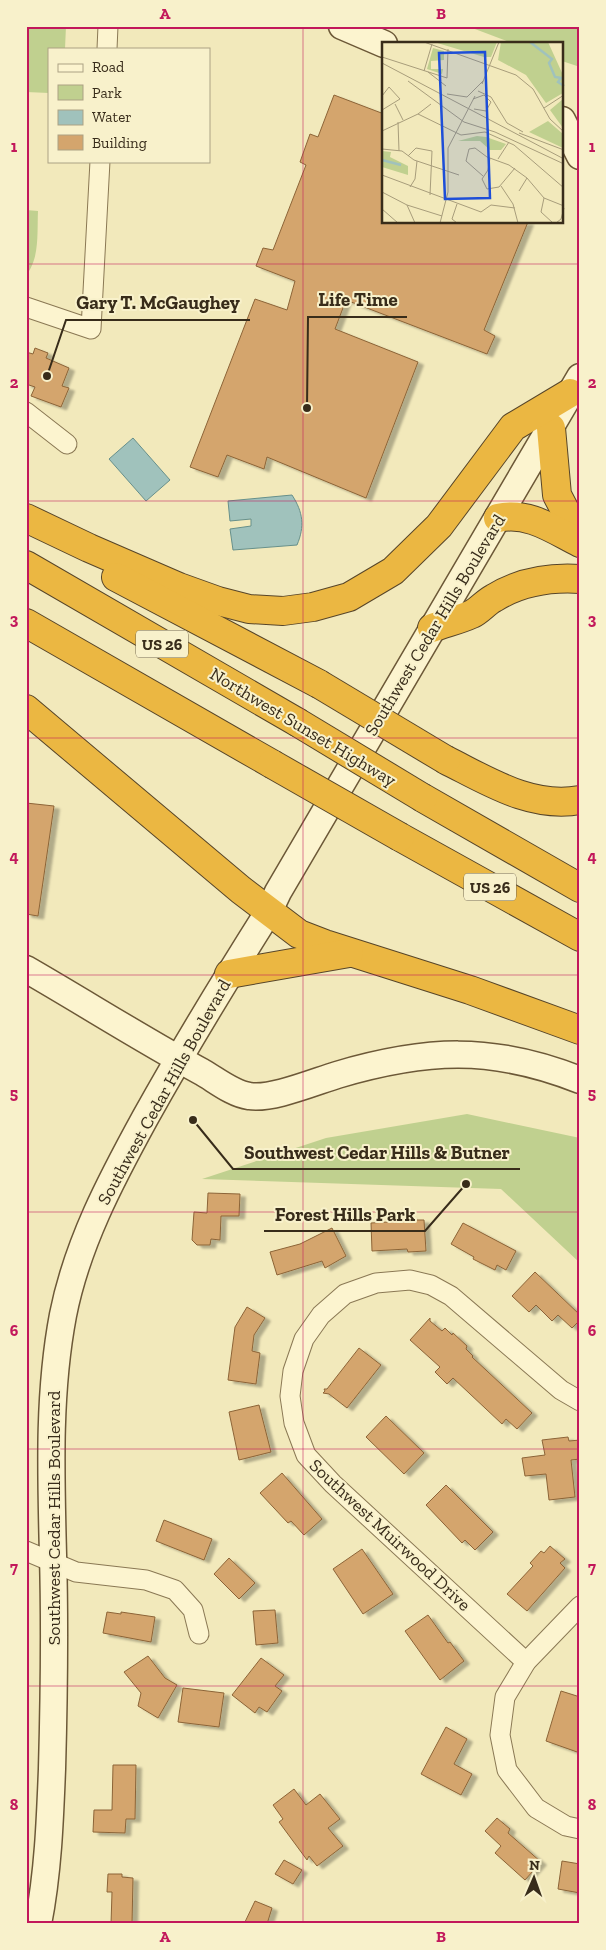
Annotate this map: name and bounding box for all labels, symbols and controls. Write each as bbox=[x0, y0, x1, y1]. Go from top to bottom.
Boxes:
text: A bbox=[160, 4, 171, 23]
text: B bbox=[436, 4, 446, 23]
inset map bbox=[382, 42, 564, 224]
legend bbox=[48, 48, 210, 162]
text: Road bbox=[92, 58, 125, 76]
text: Park bbox=[92, 84, 122, 102]
text: Water bbox=[92, 108, 132, 126]
text: Building bbox=[92, 134, 147, 152]
text: 1 bbox=[11, 137, 18, 156]
text: 1 bbox=[589, 137, 596, 156]
callout: Life Time bbox=[308, 283, 407, 317]
callout: Gary T. McGaughey bbox=[66, 286, 250, 320]
text: Life Time bbox=[318, 288, 398, 311]
text: Gary T. McGaughey bbox=[76, 291, 240, 314]
text: 2 bbox=[10, 373, 19, 392]
text: 2 bbox=[588, 373, 597, 392]
street label: Southwest Cedar Hills Boulevard bbox=[360, 510, 510, 740]
text: 3 bbox=[10, 610, 19, 629]
text: 3 bbox=[588, 610, 597, 629]
road number: US 26 bbox=[136, 630, 188, 658]
street label: Northwest Sunset Highway bbox=[206, 663, 401, 792]
text: 4 bbox=[9, 847, 19, 866]
text: 4 bbox=[587, 847, 597, 866]
road number: US 26 bbox=[464, 874, 516, 900]
street label: Southwest Cedar Hills Boulevard bbox=[93, 975, 235, 1209]
text: 5 bbox=[10, 1084, 18, 1103]
text: 5 bbox=[588, 1084, 596, 1103]
callout: Southwest Cedar Hills & Butner bbox=[233, 1135, 520, 1169]
text: Southwest Cedar Hills & Butner bbox=[244, 1141, 511, 1164]
callout: Forest Hills Park bbox=[264, 1197, 425, 1231]
text: Forest Hills Park bbox=[275, 1203, 416, 1226]
text: 6 bbox=[10, 1321, 19, 1340]
text: 6 bbox=[588, 1321, 597, 1340]
street label: Southwest Cedar Hills Boulevard bbox=[43, 1391, 65, 1645]
street label: Southwest Muirwood Drive bbox=[305, 1454, 475, 1616]
text: 7 bbox=[10, 1558, 18, 1577]
text: 7 bbox=[588, 1558, 596, 1577]
text: 8 bbox=[10, 1795, 19, 1814]
text: 8 bbox=[588, 1795, 597, 1814]
north arrow bbox=[508, 1852, 558, 1902]
text: N bbox=[529, 1857, 540, 1874]
text: A bbox=[160, 1927, 171, 1946]
text: B bbox=[436, 1927, 446, 1946]

